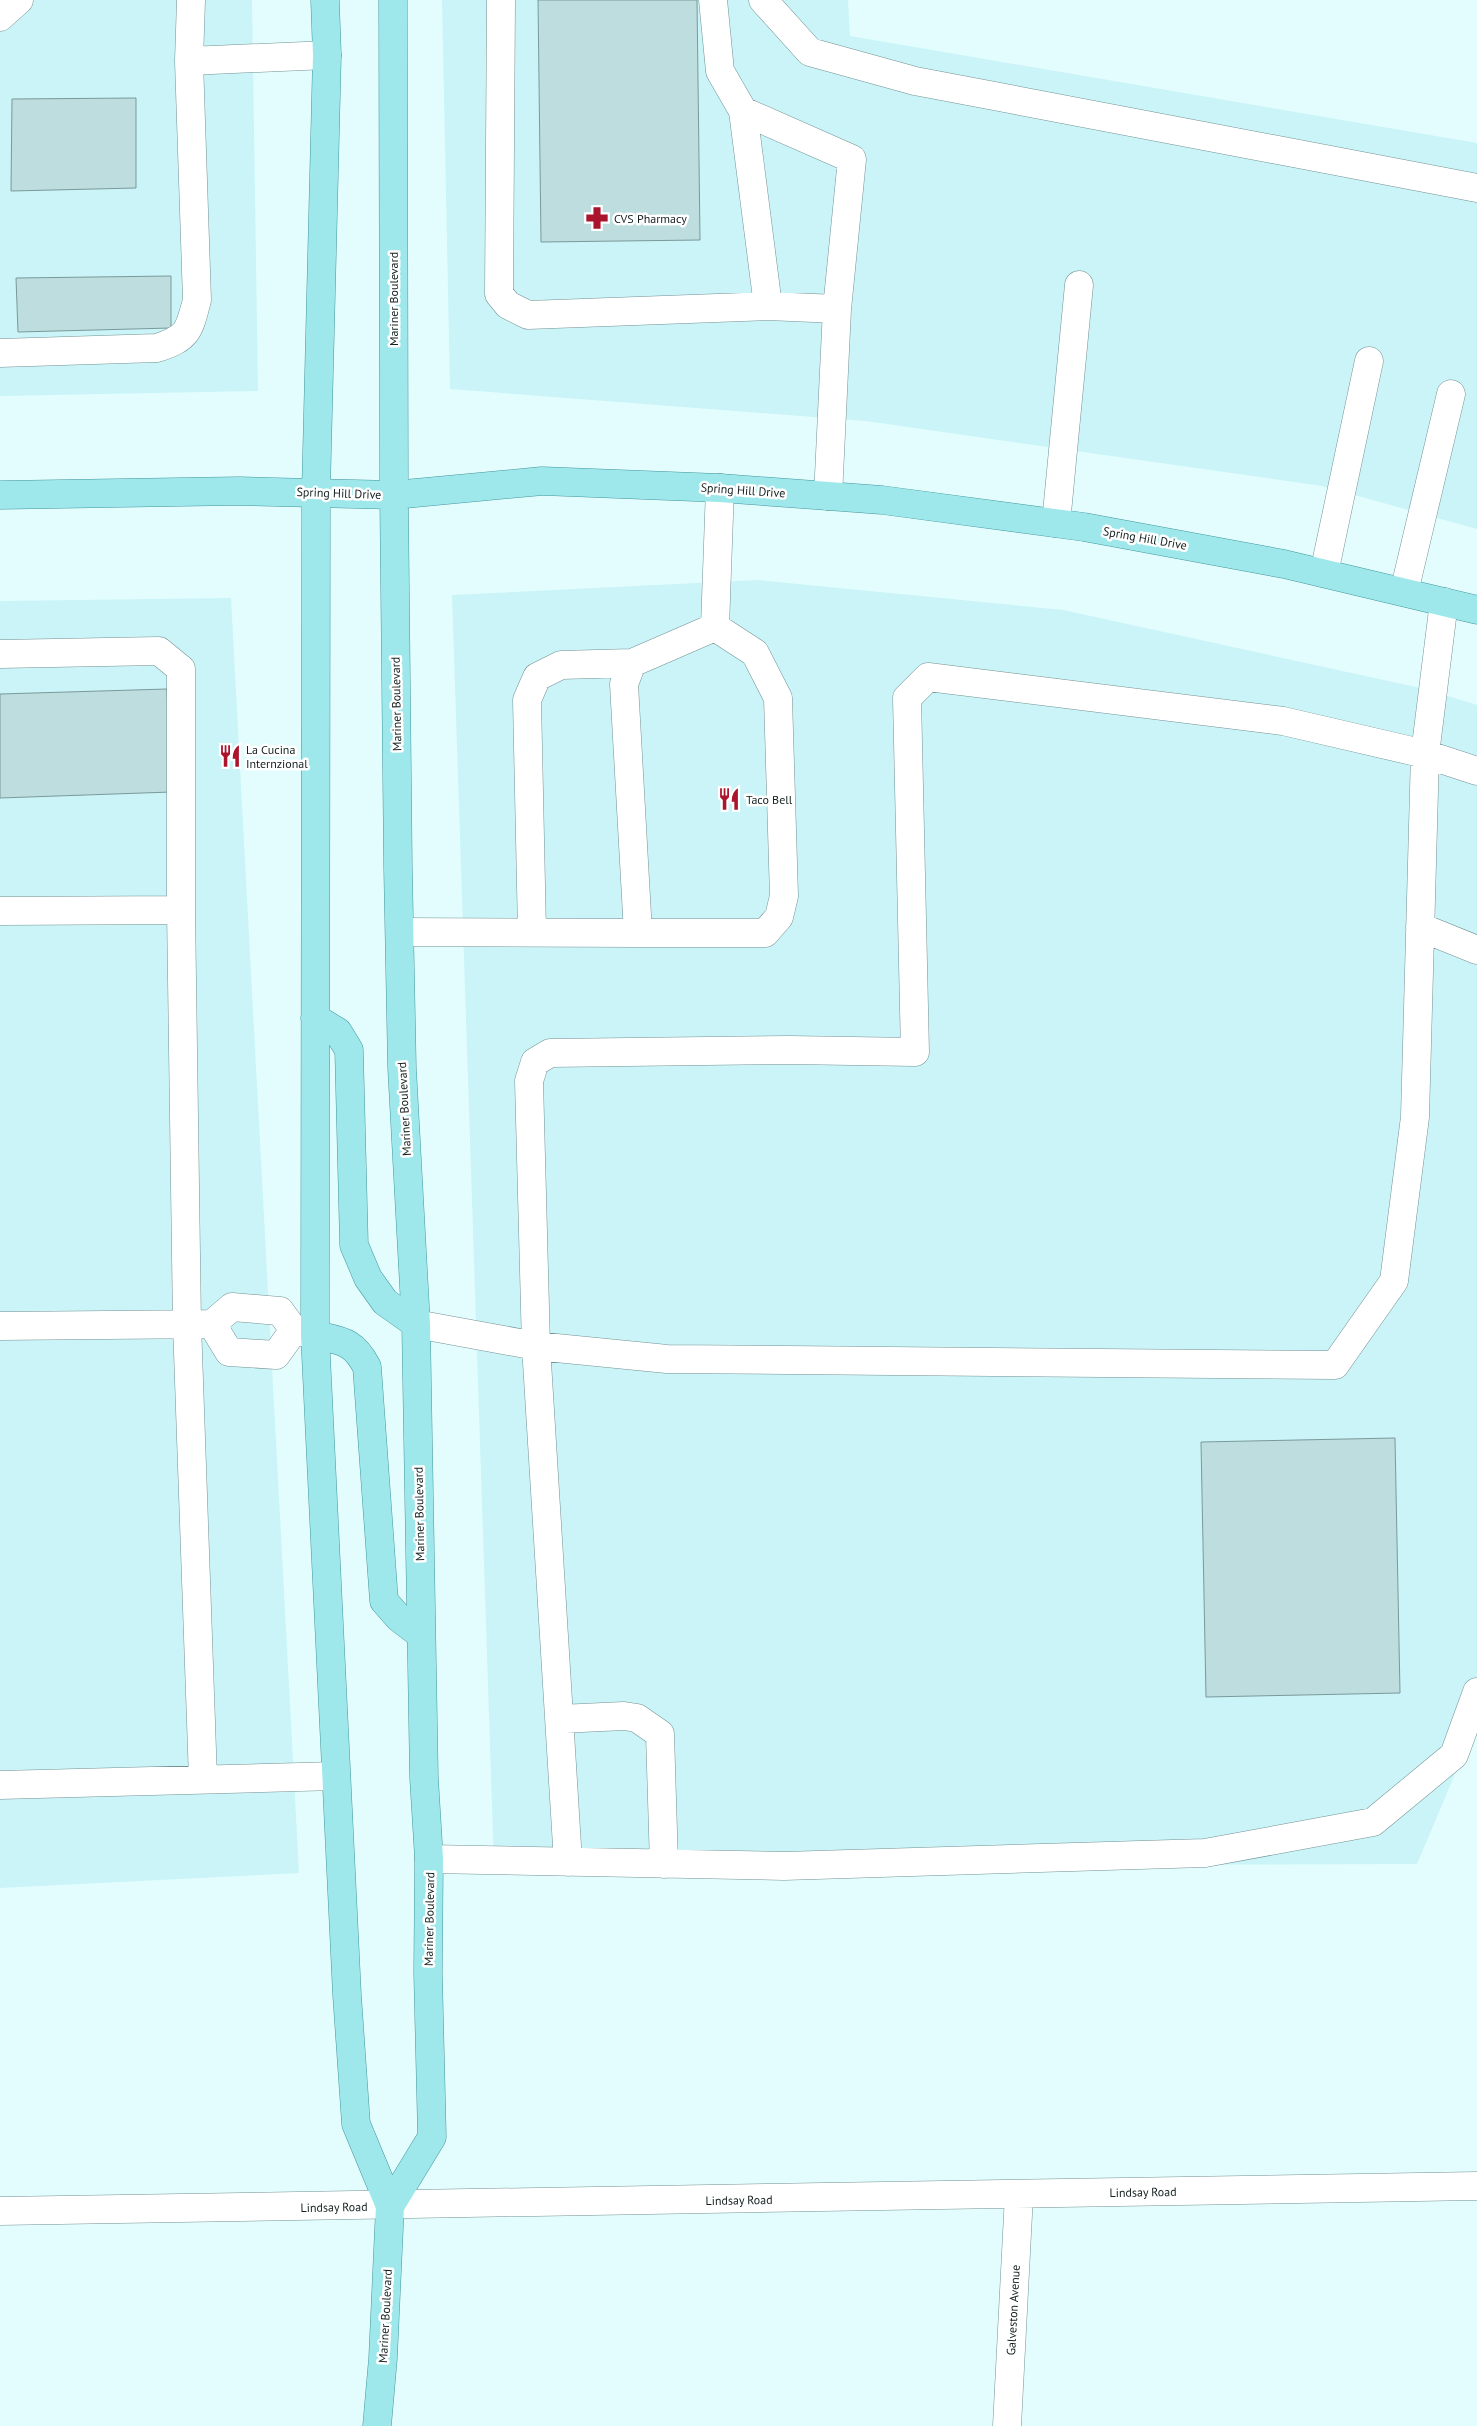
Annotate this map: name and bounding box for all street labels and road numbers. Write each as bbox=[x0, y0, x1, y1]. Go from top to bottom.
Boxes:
street label: Mariner Boulevard bbox=[386, 252, 401, 346]
street label: Spring Hill Drive bbox=[700, 480, 786, 500]
street label: Spring Hill Drive bbox=[296, 484, 382, 502]
street label: Spring Hill Drive bbox=[1102, 523, 1188, 553]
street label: Mariner Boulevard bbox=[388, 657, 404, 751]
street label: Mariner Boulevard bbox=[394, 1062, 414, 1156]
street label: Mariner Boulevard bbox=[411, 1467, 427, 1561]
street label: Mariner Boulevard bbox=[421, 1872, 437, 1966]
street label: Lindsay Road bbox=[1109, 2184, 1177, 2200]
street label: Lindsay Road bbox=[705, 2192, 773, 2208]
street label: Lindsay Road bbox=[300, 2199, 368, 2215]
street label: Galveston Avenue bbox=[1003, 2264, 1023, 2356]
street label: Mariner Boulevard bbox=[375, 2269, 395, 2363]

